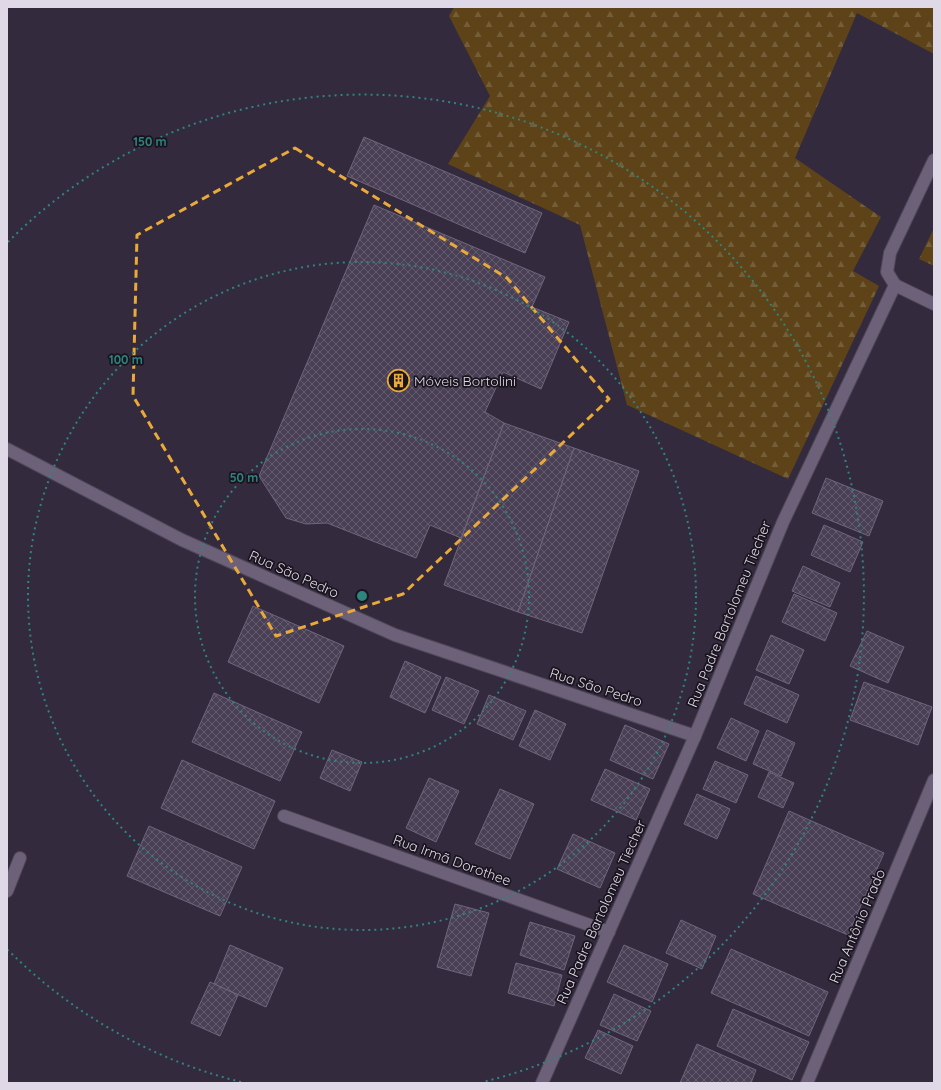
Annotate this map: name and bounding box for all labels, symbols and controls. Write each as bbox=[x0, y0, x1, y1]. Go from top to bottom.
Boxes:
text: 150 m bbox=[133, 134, 167, 149]
text: 100 m bbox=[109, 352, 143, 367]
building icon: Móveis Bortolini bbox=[386, 368, 412, 394]
place label: Móveis Bortolini bbox=[414, 372, 516, 390]
text: 50 m bbox=[230, 470, 258, 485]
street label: Rua Padre Bartolomeu Tiecher bbox=[683, 518, 775, 710]
street label: Rua São Pedro bbox=[246, 546, 342, 602]
centre of rings bbox=[355, 589, 369, 603]
street label: Rua São Pedro bbox=[547, 664, 645, 710]
street label: Rua Padre Bartolomeu Tiecher bbox=[552, 817, 650, 1007]
street label: Rua Irmã Dorothee bbox=[391, 830, 513, 890]
street label: Rua Antônio Prado bbox=[825, 866, 889, 986]

